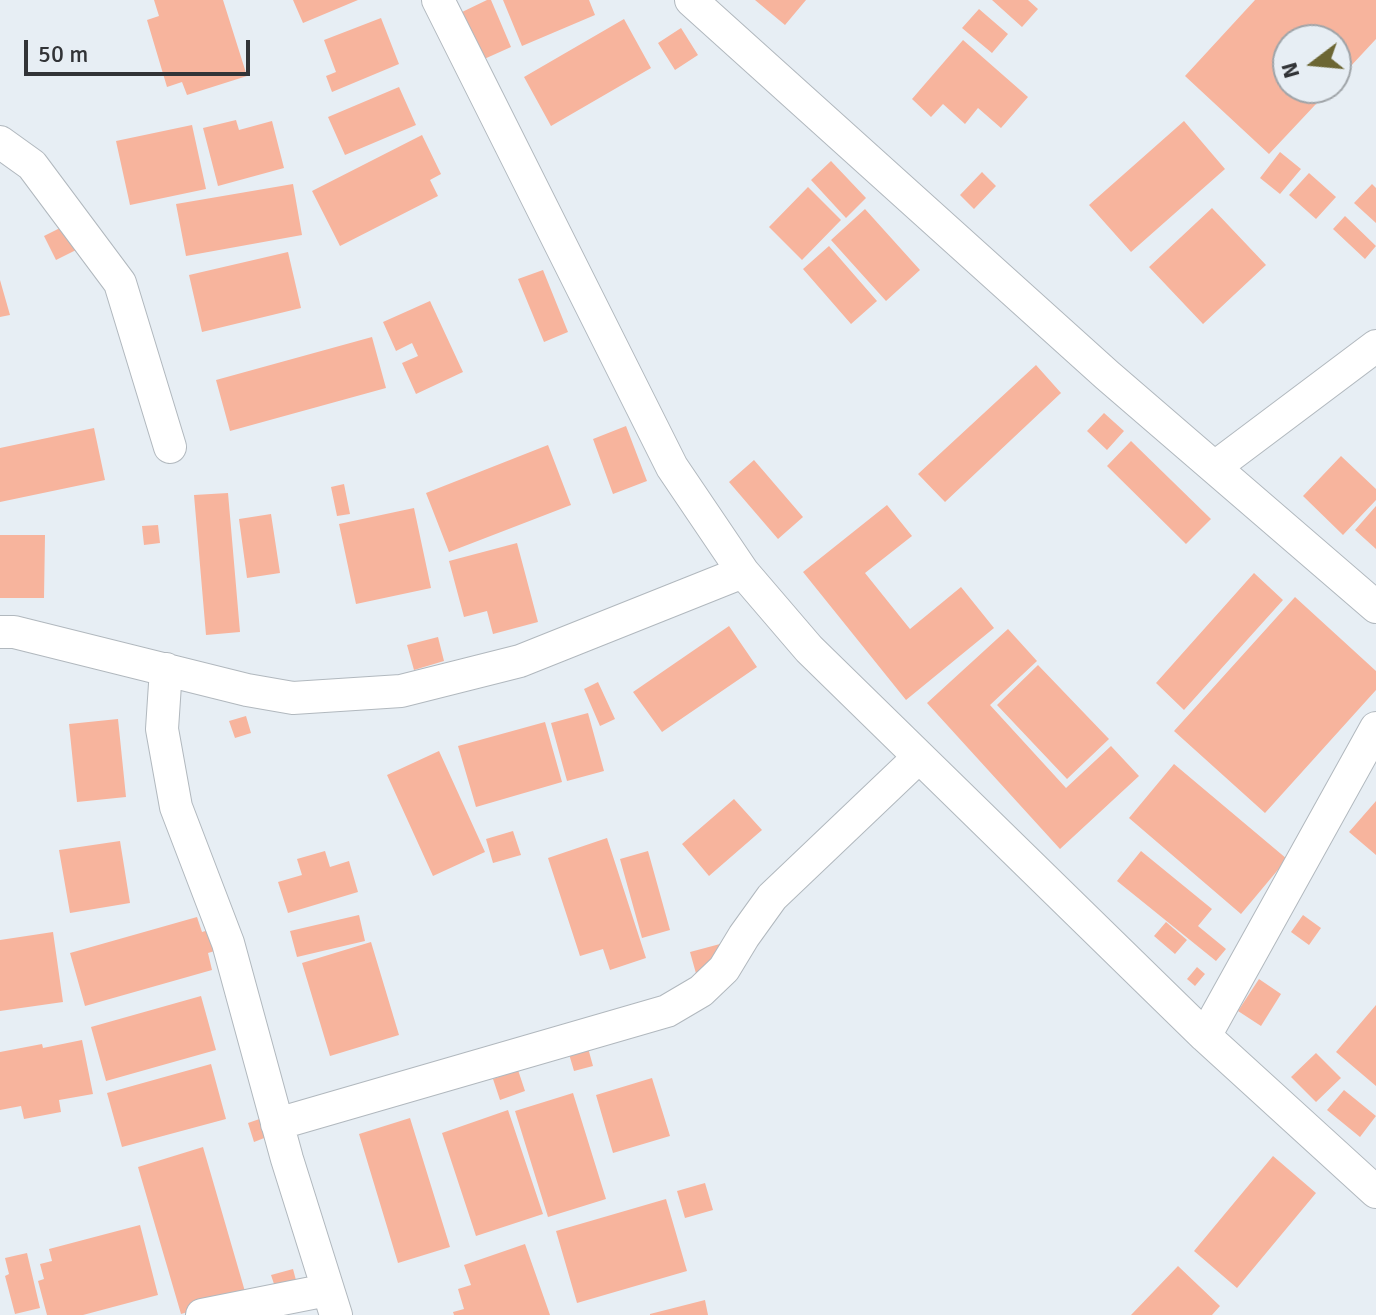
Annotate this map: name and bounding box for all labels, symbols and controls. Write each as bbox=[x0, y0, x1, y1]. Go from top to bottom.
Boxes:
scale bar bbox=[28, 24, 254, 74]
north arrow bbox=[1272, 24, 1352, 104]
text: 50 m bbox=[38, 39, 88, 69]
text: N bbox=[1275, 59, 1305, 81]

